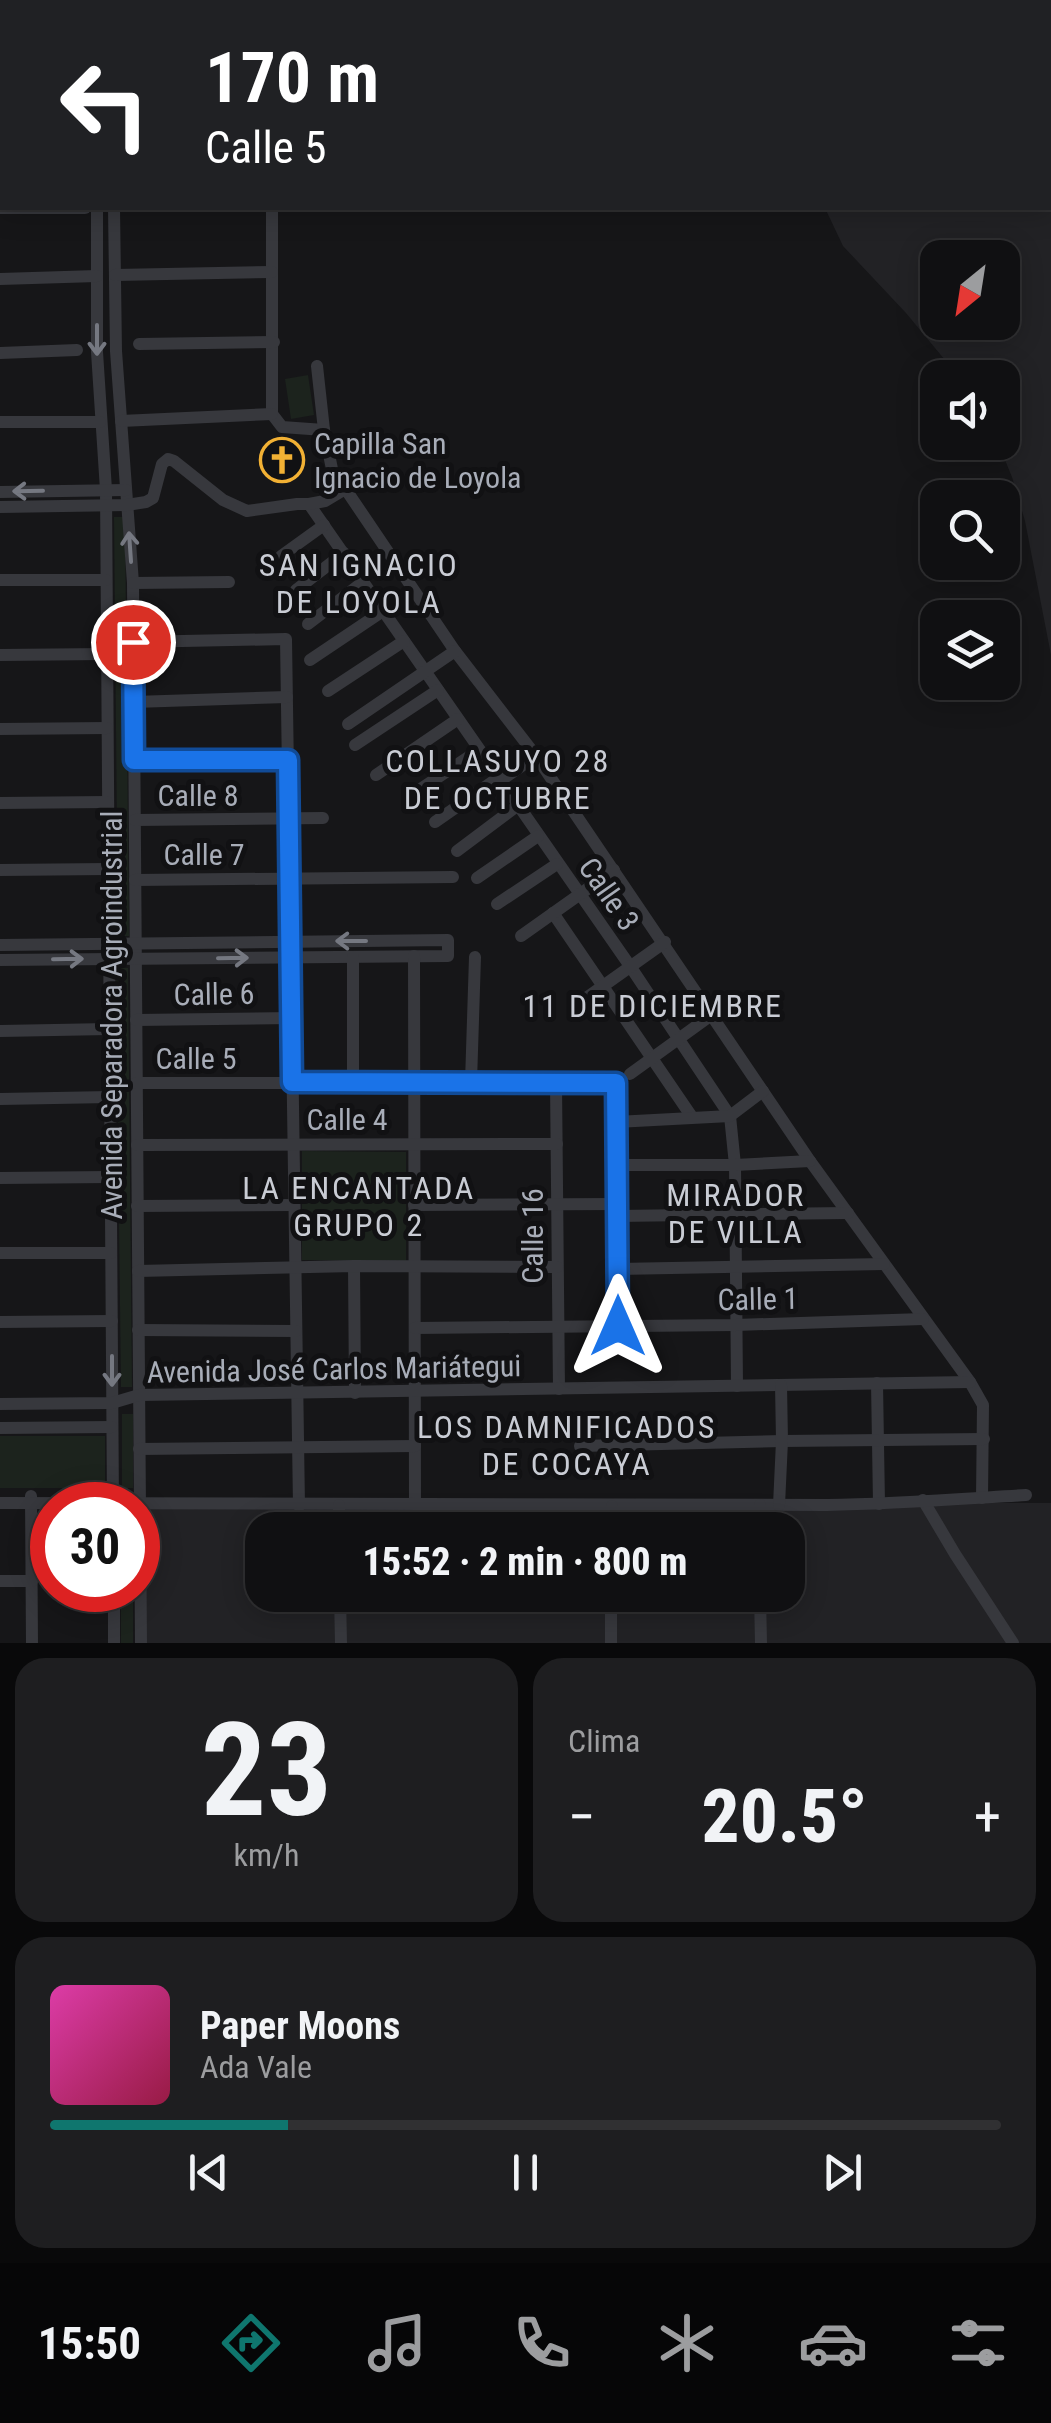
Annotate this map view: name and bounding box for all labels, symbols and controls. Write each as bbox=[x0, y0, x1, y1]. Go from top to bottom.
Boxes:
text: 170 m bbox=[205, 37, 379, 119]
icon: left bbox=[40, 40, 170, 170]
text: Calle 5 bbox=[205, 121, 326, 174]
north arrow bbox=[920, 240, 1020, 340]
map controls bbox=[920, 240, 1020, 700]
one-way arrow bbox=[88, 322, 106, 355]
button: sound bbox=[920, 360, 1020, 460]
place label: Capilla San Ignacio de Loyola bbox=[314, 426, 521, 495]
church icon: Capilla San Ignacio de Loyola bbox=[259, 437, 305, 483]
button: search bbox=[920, 480, 1020, 580]
one-way arrow bbox=[12, 482, 44, 501]
one-way arrow bbox=[121, 532, 140, 564]
district label: SAN IGNACIO DE LOYOLA bbox=[259, 546, 459, 621]
pin bbox=[91, 600, 176, 685]
button: layers bbox=[920, 600, 1020, 700]
icon: arrive bbox=[106, 615, 161, 670]
district label: COLLASUYO 28 DE OCTUBRE bbox=[385, 742, 611, 817]
street label: Calle 8 bbox=[158, 778, 238, 813]
street label: Avenida Separadora Agroindustrial bbox=[94, 811, 129, 1219]
street label: Calle 7 bbox=[164, 837, 244, 872]
street label: Calle 3 bbox=[571, 851, 647, 937]
one-way arrow bbox=[335, 932, 368, 950]
one-way arrow bbox=[216, 948, 248, 968]
one-way arrow bbox=[50, 950, 83, 968]
street label: Calle 6 bbox=[173, 976, 255, 1012]
district label: 11 DE DICIEMBRE bbox=[523, 987, 783, 1025]
street label: Calle 5 bbox=[156, 1041, 236, 1076]
street label: Calle 4 bbox=[307, 1102, 387, 1137]
district label: LA ENCANTADA GRUPO 2 bbox=[242, 1169, 476, 1244]
district label: MIRADOR DE VILLA bbox=[666, 1176, 806, 1251]
street label: Calle 16 bbox=[515, 1188, 550, 1284]
position arrow bbox=[566, 1274, 670, 1378]
street label: Calle 1 bbox=[717, 1281, 799, 1317]
street label: Avenida José Carlos Mariátegui bbox=[146, 1348, 522, 1390]
one-way arrow bbox=[102, 1354, 122, 1386]
district label: LOS DAMNIFICADOS DE COCAYA bbox=[417, 1408, 717, 1483]
speed limit sign: 30 bbox=[30, 1482, 160, 1612]
text: 15:52 · 2 min · 800 m bbox=[363, 1540, 687, 1584]
text: 23 bbox=[201, 1694, 332, 1847]
text: Clima bbox=[568, 1722, 640, 1760]
text: 20.5° bbox=[702, 1772, 868, 1860]
text: − bbox=[568, 1785, 596, 1849]
text: + bbox=[974, 1785, 1001, 1849]
text: km/h bbox=[234, 1836, 299, 1874]
text: Paper Moons bbox=[200, 2004, 400, 2048]
text: Ada Vale bbox=[200, 2048, 312, 2086]
icon: previous bbox=[181, 2145, 236, 2200]
icon: pause bbox=[498, 2145, 553, 2200]
icon: next bbox=[815, 2145, 870, 2200]
icon: directions bbox=[216, 2308, 286, 2378]
icon: music bbox=[362, 2308, 432, 2378]
icon: phone bbox=[507, 2308, 577, 2378]
icon: climate bbox=[652, 2308, 722, 2378]
icon: car bbox=[798, 2308, 868, 2378]
icon: filters bbox=[943, 2308, 1013, 2378]
text: 15:50 bbox=[38, 2317, 141, 2370]

